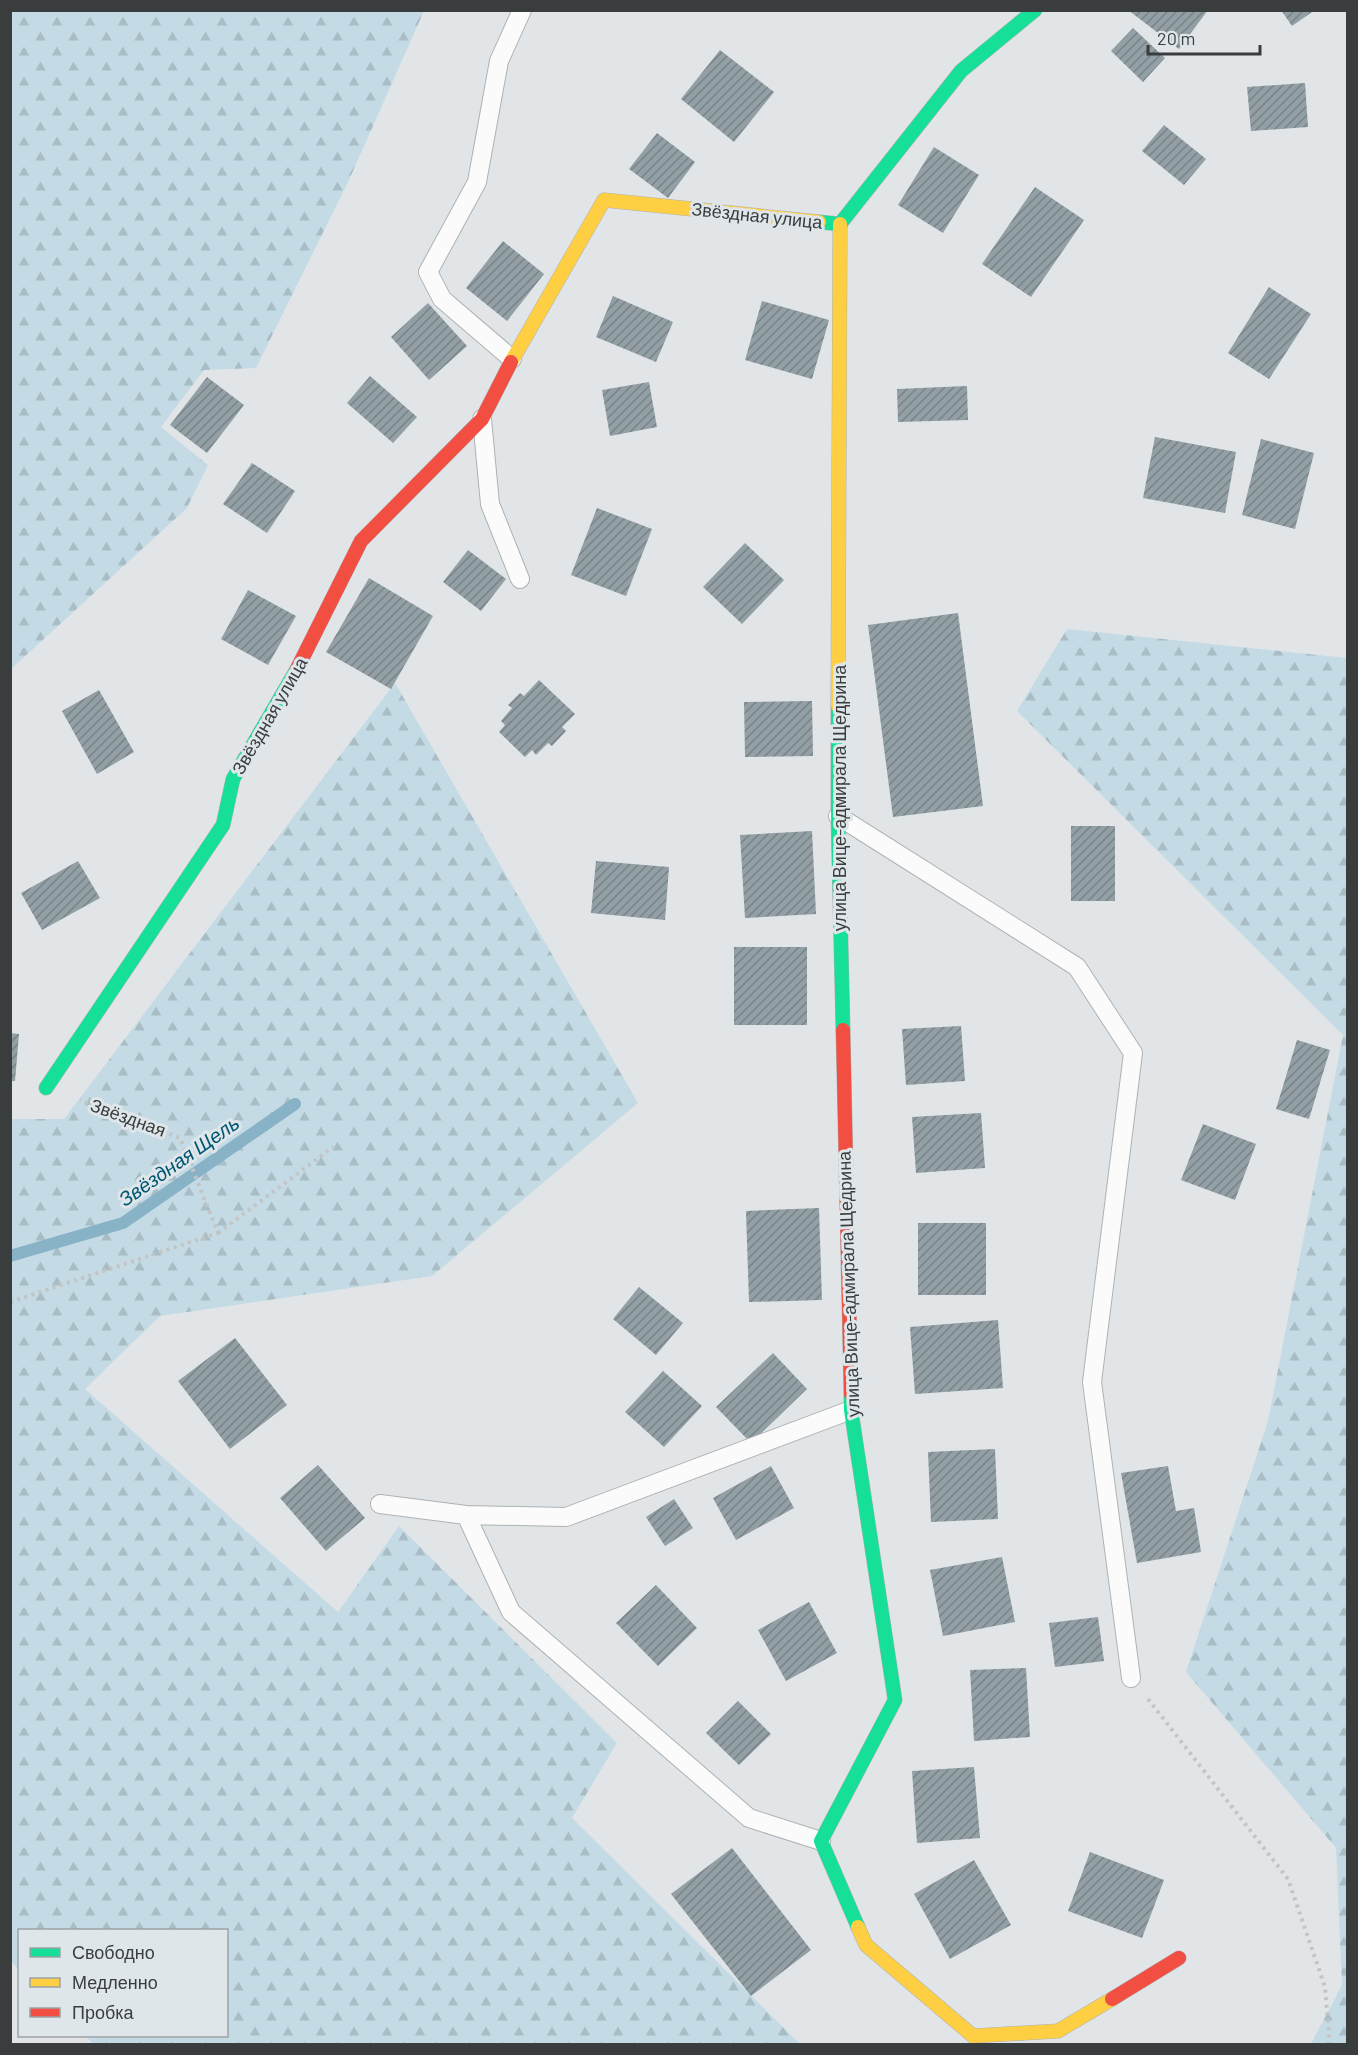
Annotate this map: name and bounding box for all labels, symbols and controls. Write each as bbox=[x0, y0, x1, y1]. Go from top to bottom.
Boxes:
scale bar bbox=[1148, 18, 1260, 56]
text: 20 m bbox=[1157, 27, 1195, 49]
street label: Звёздная улица bbox=[691, 197, 825, 233]
street label: Звёздная улица bbox=[227, 652, 312, 778]
street label: улица Вице-адмирала Щедрина bbox=[828, 664, 850, 931]
street label: Звёздная bbox=[88, 1093, 169, 1141]
water label: Звёздная Щель bbox=[114, 1110, 243, 1211]
street label: улица Вице-адмирала Щедрина bbox=[832, 1150, 864, 1418]
legend bbox=[18, 1929, 228, 2037]
text: Свободно bbox=[72, 1941, 155, 1963]
text: Медленно bbox=[72, 1971, 158, 1993]
text: Пробка bbox=[72, 2001, 135, 2023]

